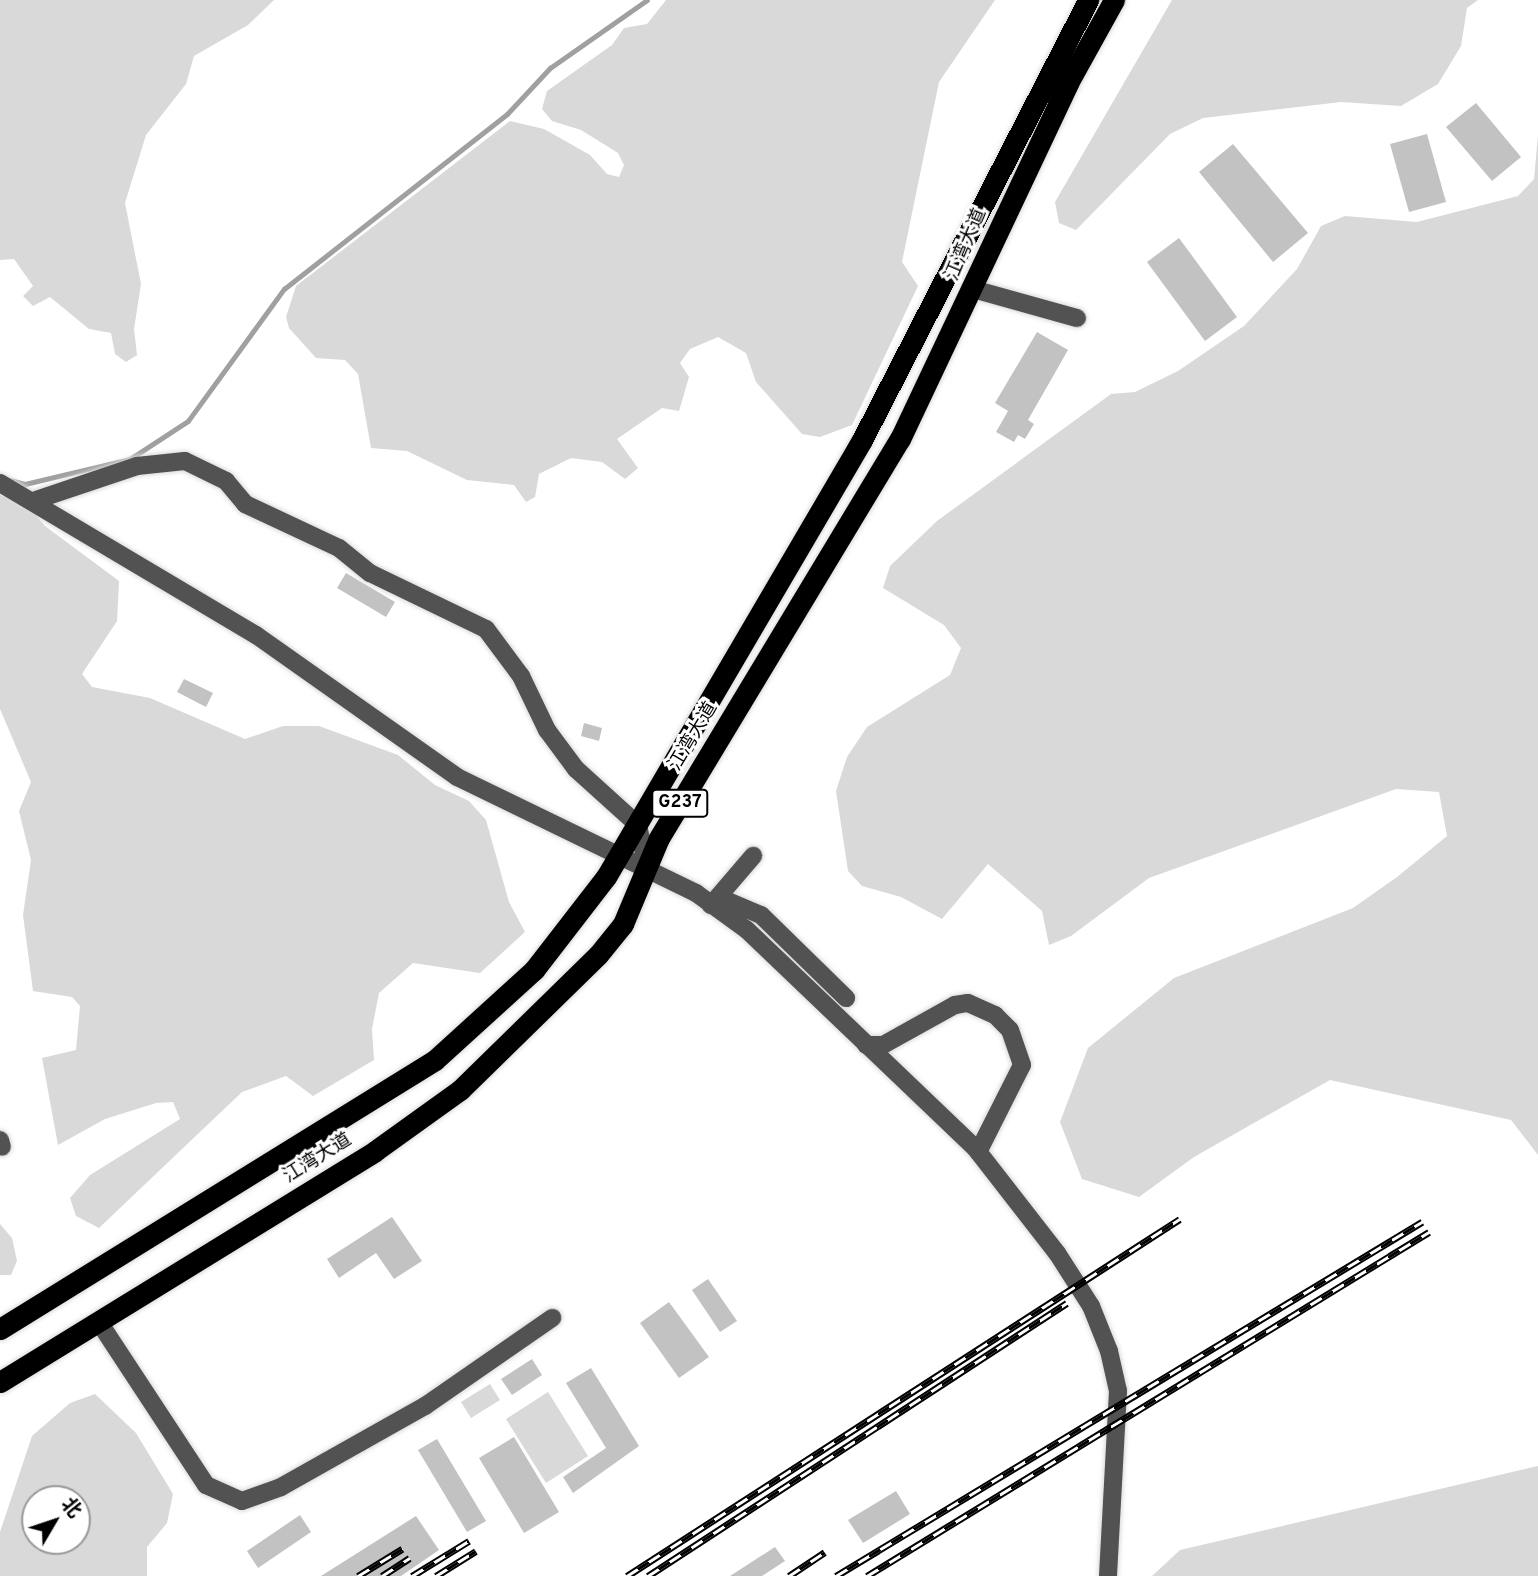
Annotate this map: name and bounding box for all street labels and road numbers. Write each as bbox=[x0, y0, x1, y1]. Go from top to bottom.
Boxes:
street label: 江湾大道 bbox=[942, 206, 992, 284]
street label: 江湾大道 bbox=[665, 699, 723, 775]
road number: G237 bbox=[650, 788, 710, 818]
street label: 江湾大道 bbox=[280, 1129, 356, 1189]

